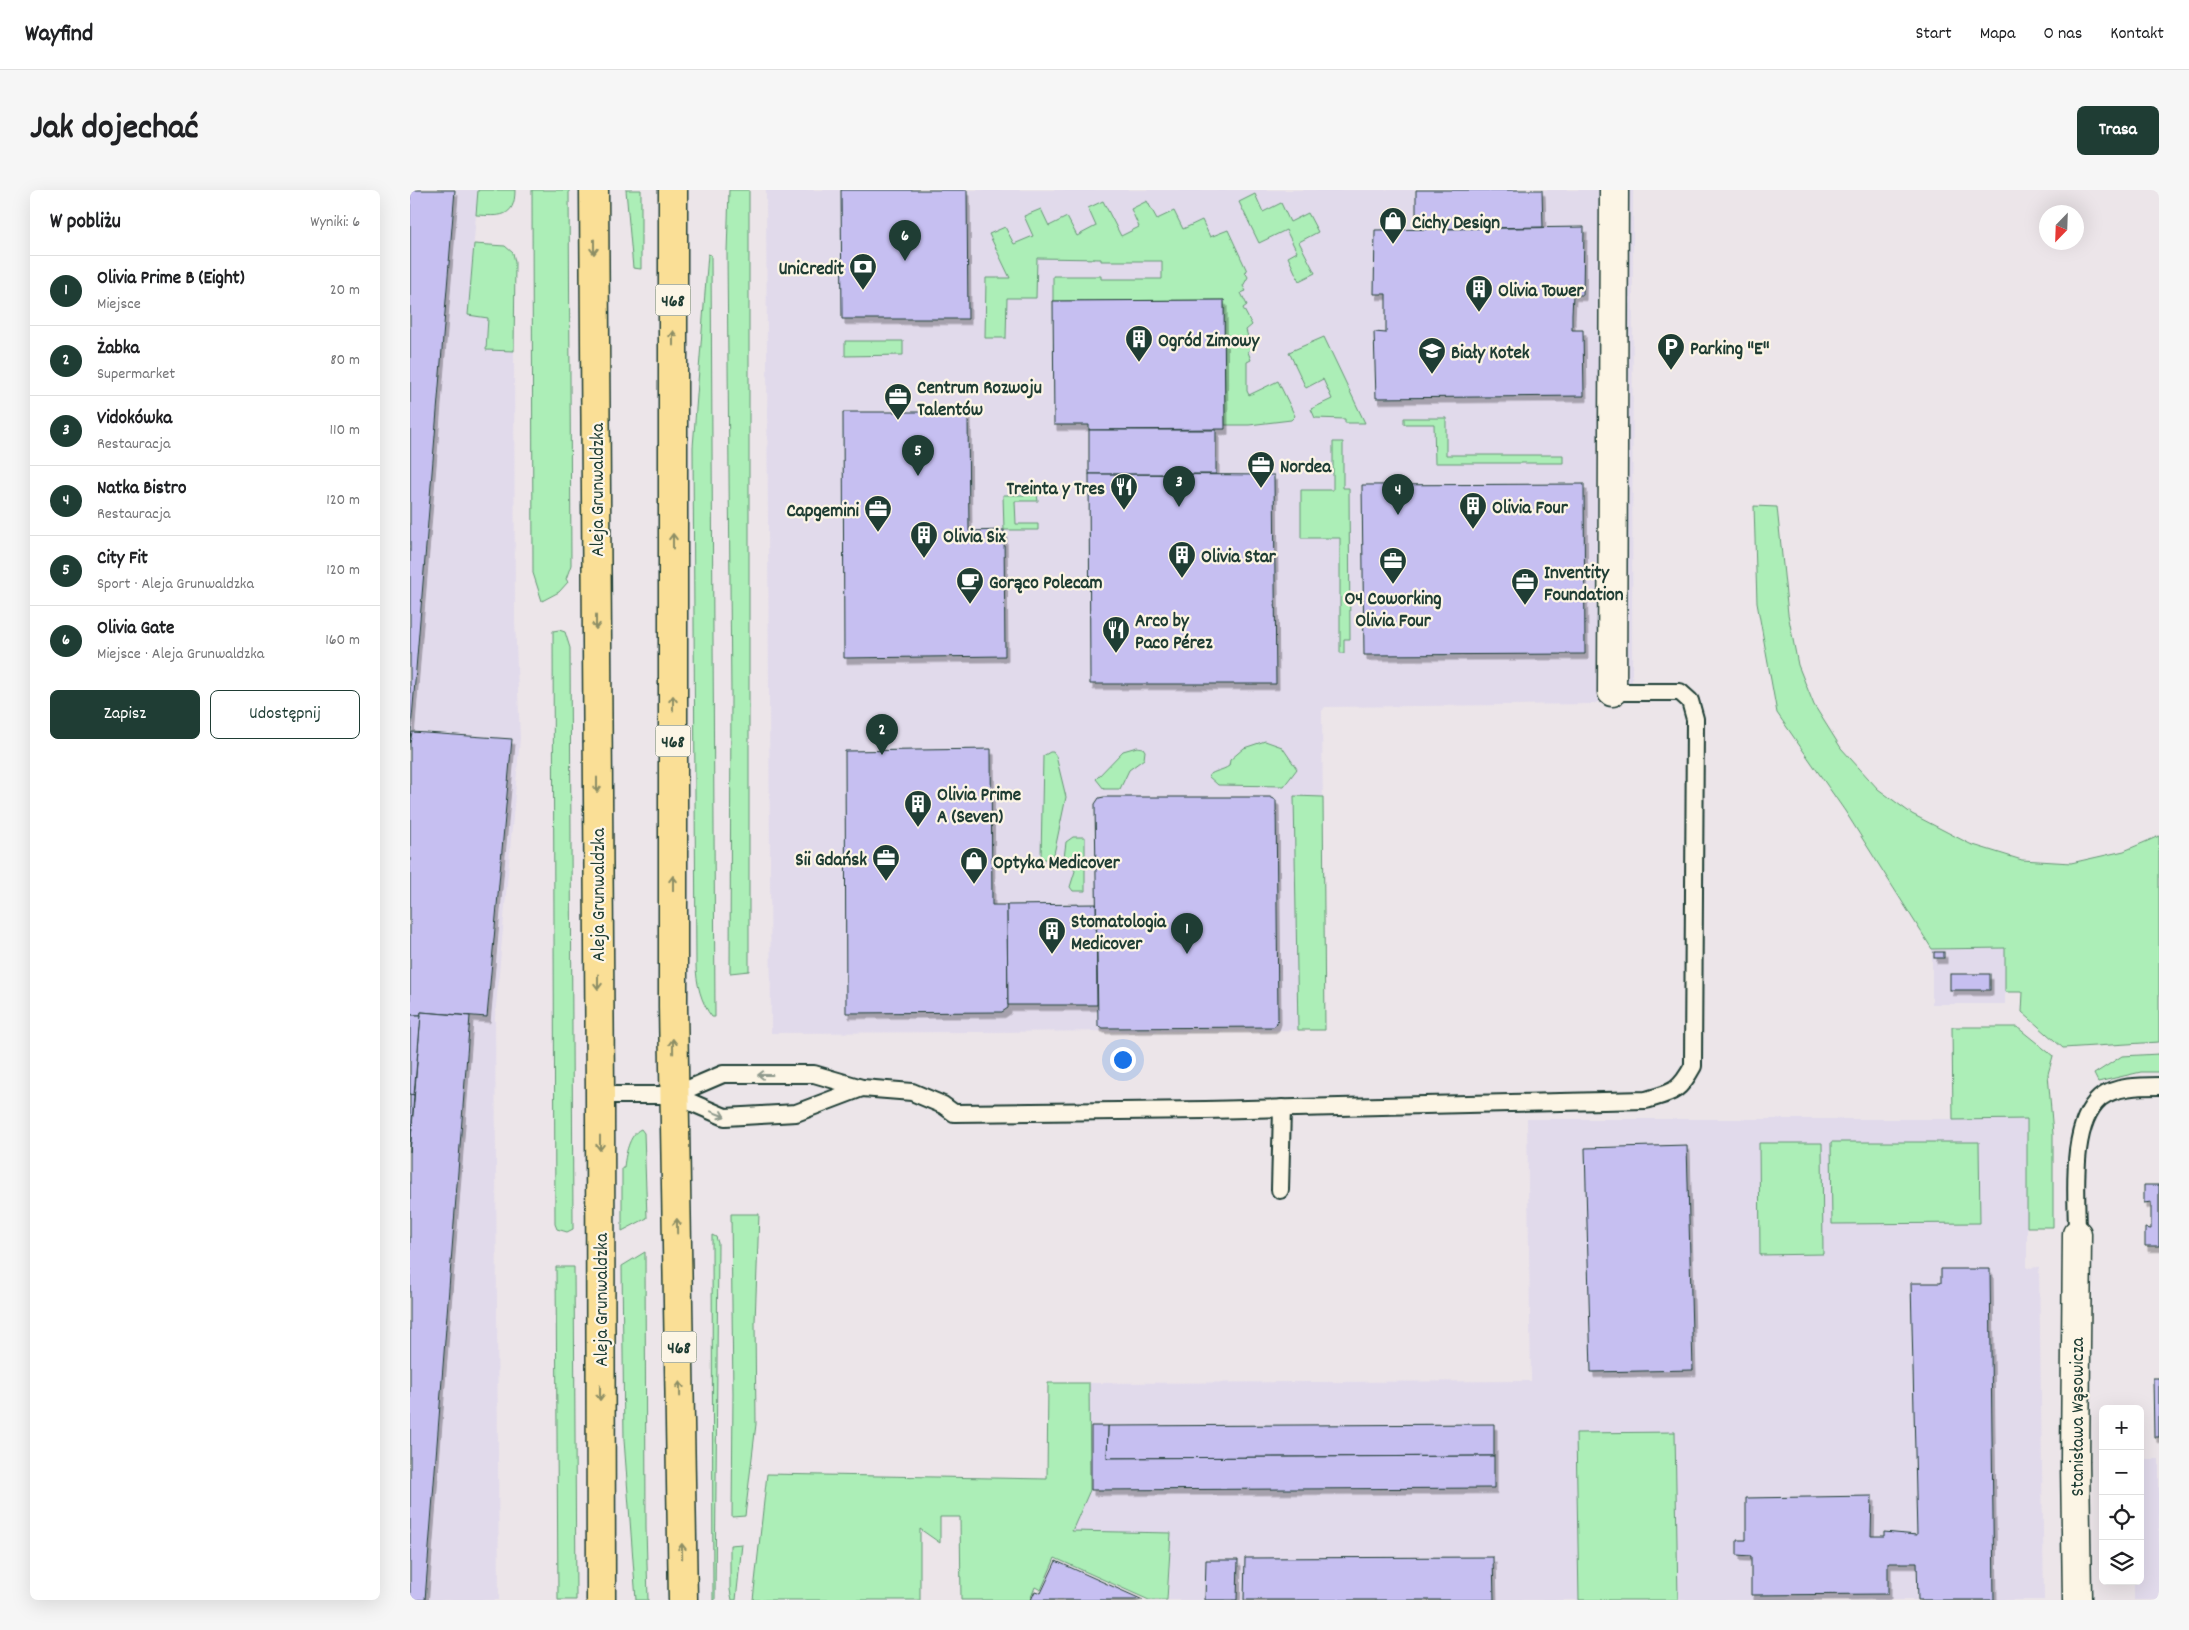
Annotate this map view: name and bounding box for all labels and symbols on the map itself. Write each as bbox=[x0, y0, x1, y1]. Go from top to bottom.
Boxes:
north arrow bbox=[2039, 205, 2084, 250]
shop icon: Cichy Design bbox=[1378, 206, 1408, 245]
place label: Cichy Design bbox=[1412, 211, 1500, 238]
pin: 6 bbox=[889, 220, 921, 261]
one-way arrow bbox=[589, 238, 599, 254]
bank icon: UniCredit bbox=[848, 252, 878, 291]
place label: UniCredit bbox=[778, 257, 844, 284]
building icon: Olivia Tower bbox=[1464, 274, 1494, 313]
place label: Olivia Tower bbox=[1498, 279, 1585, 306]
road number: 468 bbox=[656, 284, 690, 316]
building icon: Ogród Zimowy bbox=[1124, 324, 1154, 363]
place label: Ogród Zimowy bbox=[1158, 329, 1261, 356]
one-way arrow bbox=[668, 330, 678, 346]
parking icon: Parking "E" bbox=[1656, 332, 1686, 371]
school or university icon: Biały Kotek bbox=[1417, 336, 1447, 375]
place label: Parking "E" bbox=[1690, 337, 1770, 364]
place label: Biały Kotek bbox=[1451, 341, 1530, 368]
place label: Centrum Rozwoju Talentów bbox=[917, 376, 1042, 425]
office icon: Centrum Rozwoju Talentów bbox=[883, 382, 913, 421]
street label: Aleja Grunwaldzka bbox=[586, 422, 613, 557]
pin: 5 bbox=[902, 435, 934, 476]
office icon: Nordea bbox=[1246, 450, 1276, 489]
place label: Nordea bbox=[1280, 455, 1332, 482]
pin: 3 bbox=[1163, 466, 1195, 507]
restaurant icon: Treinta y Tres bbox=[1109, 472, 1139, 511]
pin: 4 bbox=[1382, 474, 1414, 515]
place label: Treinta y Tres bbox=[1006, 477, 1105, 504]
building icon: Olivia Four bbox=[1458, 491, 1488, 530]
office icon: Capgemini bbox=[863, 494, 893, 533]
place label: Olivia Four bbox=[1492, 496, 1569, 523]
place label: Capgemini bbox=[786, 499, 860, 526]
building icon: Olivia Six bbox=[909, 520, 939, 559]
place label: Olivia Six bbox=[943, 525, 1006, 552]
one-way arrow bbox=[668, 533, 678, 550]
building icon: Olivia Star bbox=[1167, 540, 1197, 579]
place label: Olivia Star bbox=[1201, 545, 1277, 572]
office icon: O4 Coworking Olivia Four bbox=[1378, 546, 1408, 585]
place label: Inventity Foundation bbox=[1544, 561, 1624, 610]
cafe icon: Gorąco Polecam bbox=[955, 566, 985, 605]
office icon: Inventity Foundation bbox=[1510, 567, 1540, 606]
place label: Gorąco Polecam bbox=[989, 571, 1103, 598]
place label: O4 Coworking Olivia Four bbox=[1344, 587, 1442, 636]
place label: Arco by Paco Pérez bbox=[1135, 609, 1213, 658]
one-way arrow bbox=[591, 614, 601, 630]
restaurant icon: Arco by Paco Pérez bbox=[1101, 615, 1131, 654]
one-way arrow bbox=[668, 696, 678, 712]
pin: 2 bbox=[866, 714, 898, 755]
road number: 468 bbox=[656, 726, 690, 756]
one-way arrow bbox=[592, 776, 602, 792]
place label: Olivia Prime A (Seven) bbox=[937, 783, 1021, 832]
building icon: Olivia Prime A (Seven) bbox=[903, 789, 933, 828]
street label: Aleja Grunwaldzka bbox=[587, 827, 614, 962]
office icon: Sii Gdańsk bbox=[871, 843, 901, 882]
shop icon: Optyka Medicover bbox=[959, 846, 989, 885]
place label: Sii Gdańsk bbox=[795, 848, 867, 875]
place label: Optyka Medicover bbox=[993, 851, 1121, 878]
one-way arrow bbox=[668, 876, 678, 892]
place label: Stomatologia Medicover bbox=[1071, 910, 1167, 959]
pin: 1 bbox=[1171, 913, 1203, 954]
building icon: Stomatologia Medicover bbox=[1037, 916, 1067, 955]
one-way arrow bbox=[593, 974, 603, 990]
one-way arrow bbox=[668, 1038, 678, 1054]
your location bbox=[1110, 1047, 1136, 1073]
one-way arrow bbox=[757, 1070, 774, 1080]
one-way arrow bbox=[710, 1110, 725, 1119]
one-way arrow bbox=[595, 1135, 605, 1151]
one-way arrow bbox=[673, 1219, 682, 1235]
street label: Aleja Grunwaldzka bbox=[590, 1232, 617, 1367]
road number: 468 bbox=[662, 1332, 696, 1362]
street label: Stanisława Wąsowicza bbox=[2066, 1336, 2093, 1497]
one-way arrow bbox=[675, 1381, 685, 1398]
one-way arrow bbox=[595, 1385, 605, 1401]
one-way arrow bbox=[677, 1544, 687, 1560]

